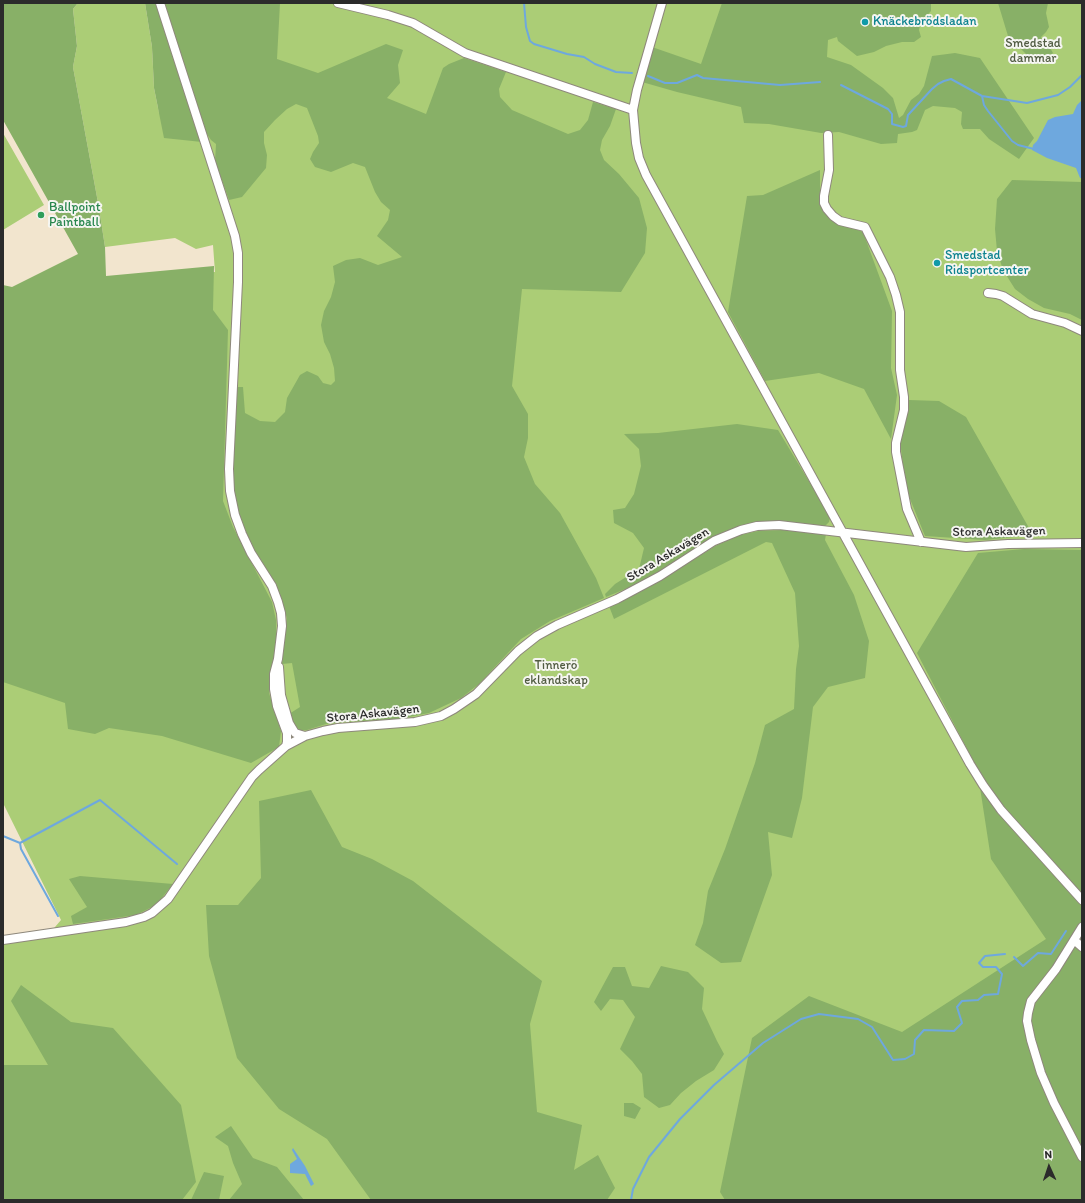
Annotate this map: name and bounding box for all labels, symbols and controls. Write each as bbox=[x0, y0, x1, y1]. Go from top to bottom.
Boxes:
place label: Knäckebrödsladan bbox=[873, 14, 977, 30]
marker: Knäckebrödsladan bbox=[860, 17, 870, 27]
park label: Smedstad dammar bbox=[1005, 36, 1061, 67]
place label: Ballpoint Paintball bbox=[49, 200, 101, 231]
marker: Ballpoint Paintball bbox=[36, 210, 46, 220]
place label: Smedstad Ridsportcenter bbox=[945, 248, 1029, 279]
marker: Smedstad Ridsportcenter bbox=[932, 258, 942, 268]
street label: Stora Askavägen bbox=[952, 523, 1046, 541]
street label: Stora Askavägen bbox=[624, 524, 712, 586]
park label: Tinnerö eklandskap bbox=[524, 658, 588, 689]
street label: Stora Askavägen bbox=[326, 701, 420, 727]
north arrow bbox=[1029, 1147, 1069, 1187]
text: N bbox=[1044, 1148, 1052, 1161]

